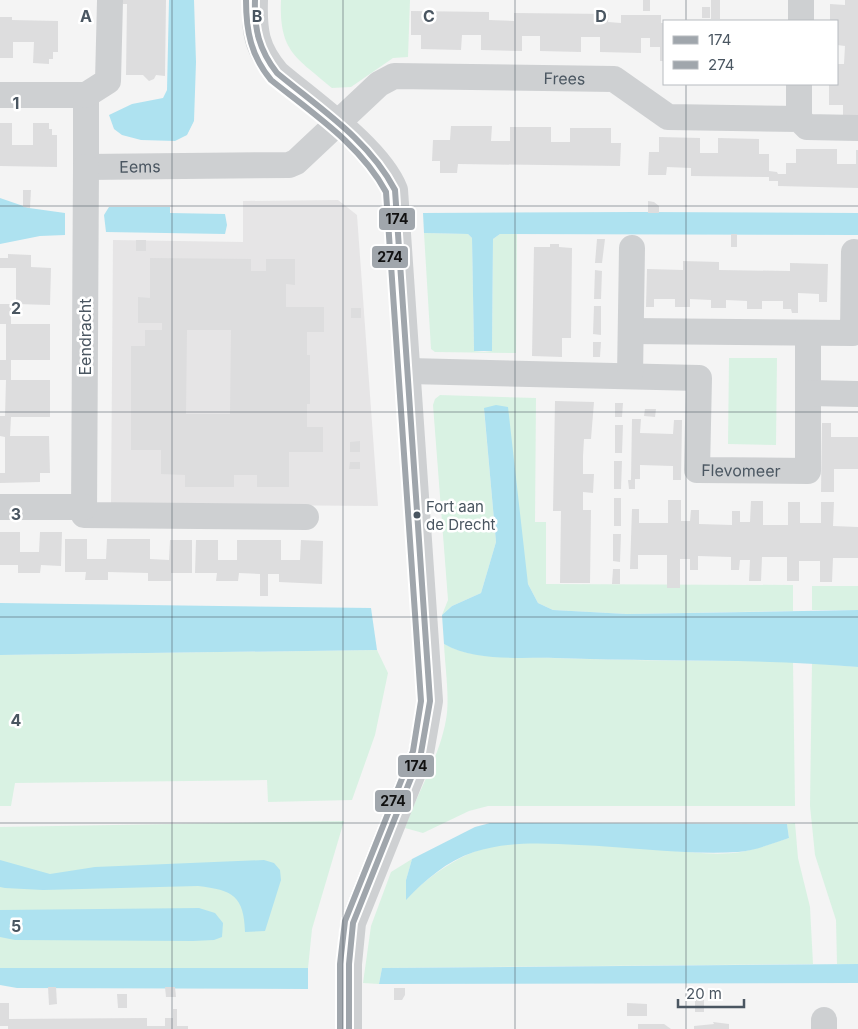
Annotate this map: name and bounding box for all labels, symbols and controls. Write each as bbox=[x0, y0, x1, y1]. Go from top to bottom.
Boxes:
text: A bbox=[80, 6, 92, 26]
text: B bbox=[252, 6, 262, 26]
text: C bbox=[423, 6, 435, 26]
text: D bbox=[595, 6, 607, 26]
legend bbox=[663, 20, 838, 85]
text: 174 bbox=[708, 30, 731, 49]
text: 274 bbox=[708, 55, 734, 74]
street label: Frees bbox=[543, 68, 586, 89]
text: 1 bbox=[13, 93, 19, 113]
street label: Eems bbox=[119, 156, 161, 177]
line badge: 174 bbox=[378, 207, 416, 231]
text: 174 bbox=[386, 210, 408, 227]
line badge: 274 bbox=[371, 245, 409, 269]
text: 274 bbox=[377, 248, 403, 265]
text: 2 bbox=[11, 298, 21, 318]
street label: Eendracht bbox=[75, 298, 95, 376]
street label: Flevomeer bbox=[701, 460, 781, 481]
place label: Fort aan de Drecht bbox=[426, 497, 496, 534]
text: 3 bbox=[11, 504, 21, 524]
marker: Fort aan de Drecht bbox=[412, 510, 422, 520]
text: 4 bbox=[11, 710, 22, 730]
line badge: 174 bbox=[397, 754, 435, 778]
text: 174 bbox=[405, 757, 427, 774]
line badge: 274 bbox=[374, 789, 412, 813]
text: 274 bbox=[380, 792, 406, 809]
text: 5 bbox=[11, 916, 21, 936]
scale bar bbox=[678, 976, 744, 1008]
text: 20 m bbox=[686, 984, 722, 1003]

